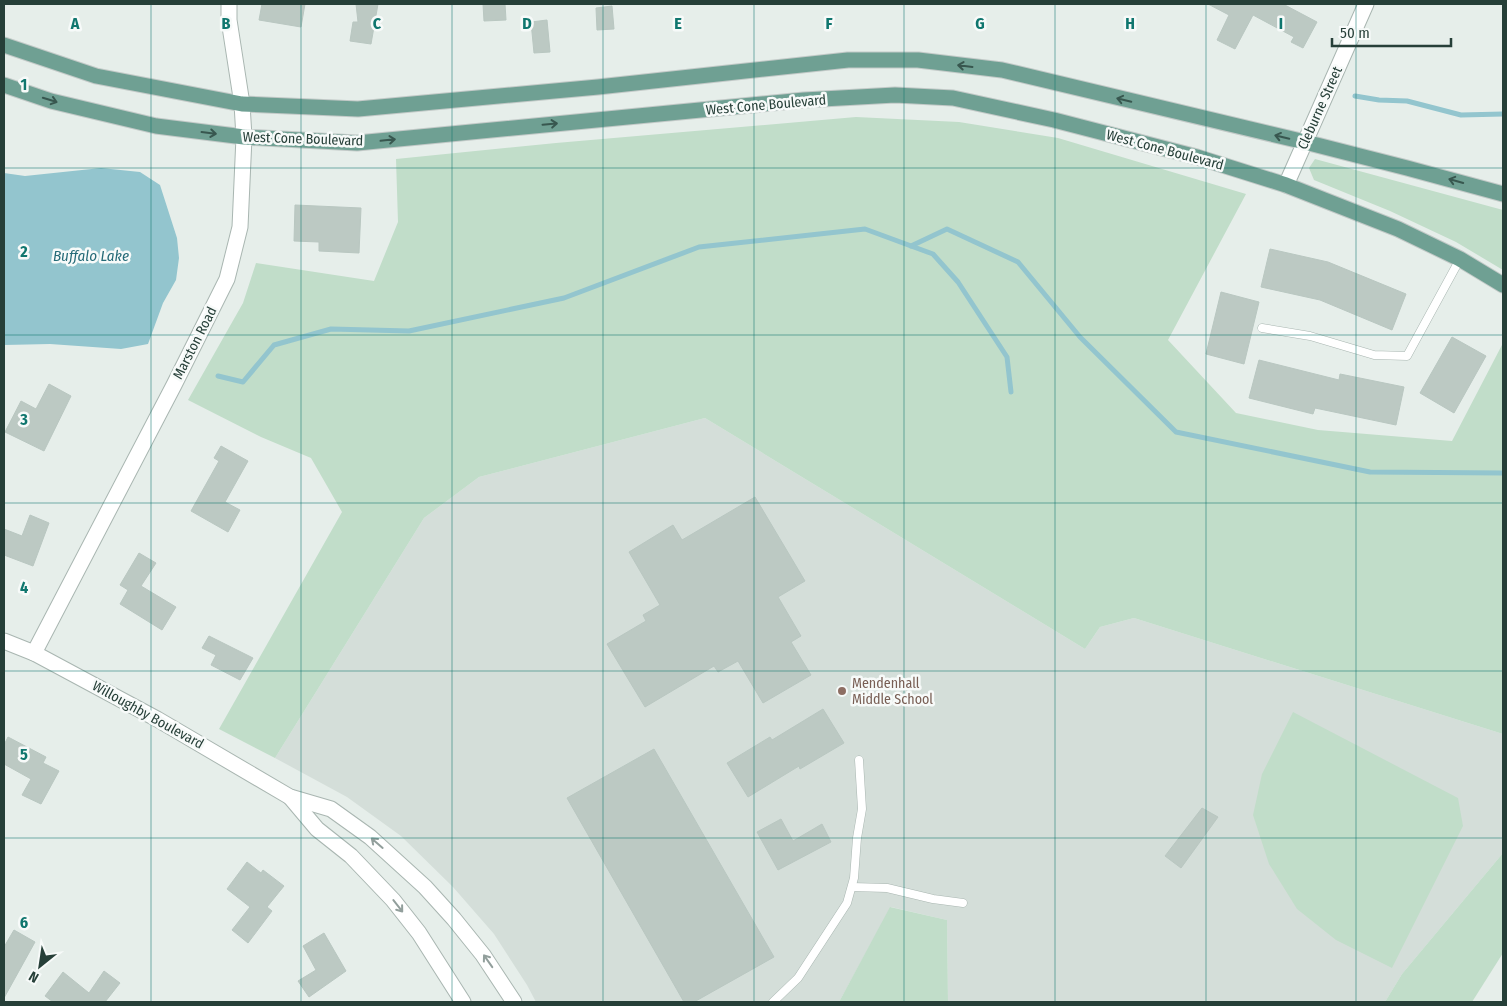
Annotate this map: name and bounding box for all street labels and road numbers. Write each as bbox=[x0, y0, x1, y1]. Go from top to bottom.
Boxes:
street label: Cleburne Street bbox=[1294, 63, 1346, 152]
street label: West Cone Boulevard bbox=[705, 91, 827, 119]
street label: West Cone Boulevard bbox=[1105, 126, 1225, 174]
street label: West Cone Boulevard bbox=[242, 128, 364, 150]
street label: Marston Road bbox=[170, 304, 220, 382]
street label: Willoughby Boulevard bbox=[89, 677, 207, 753]

